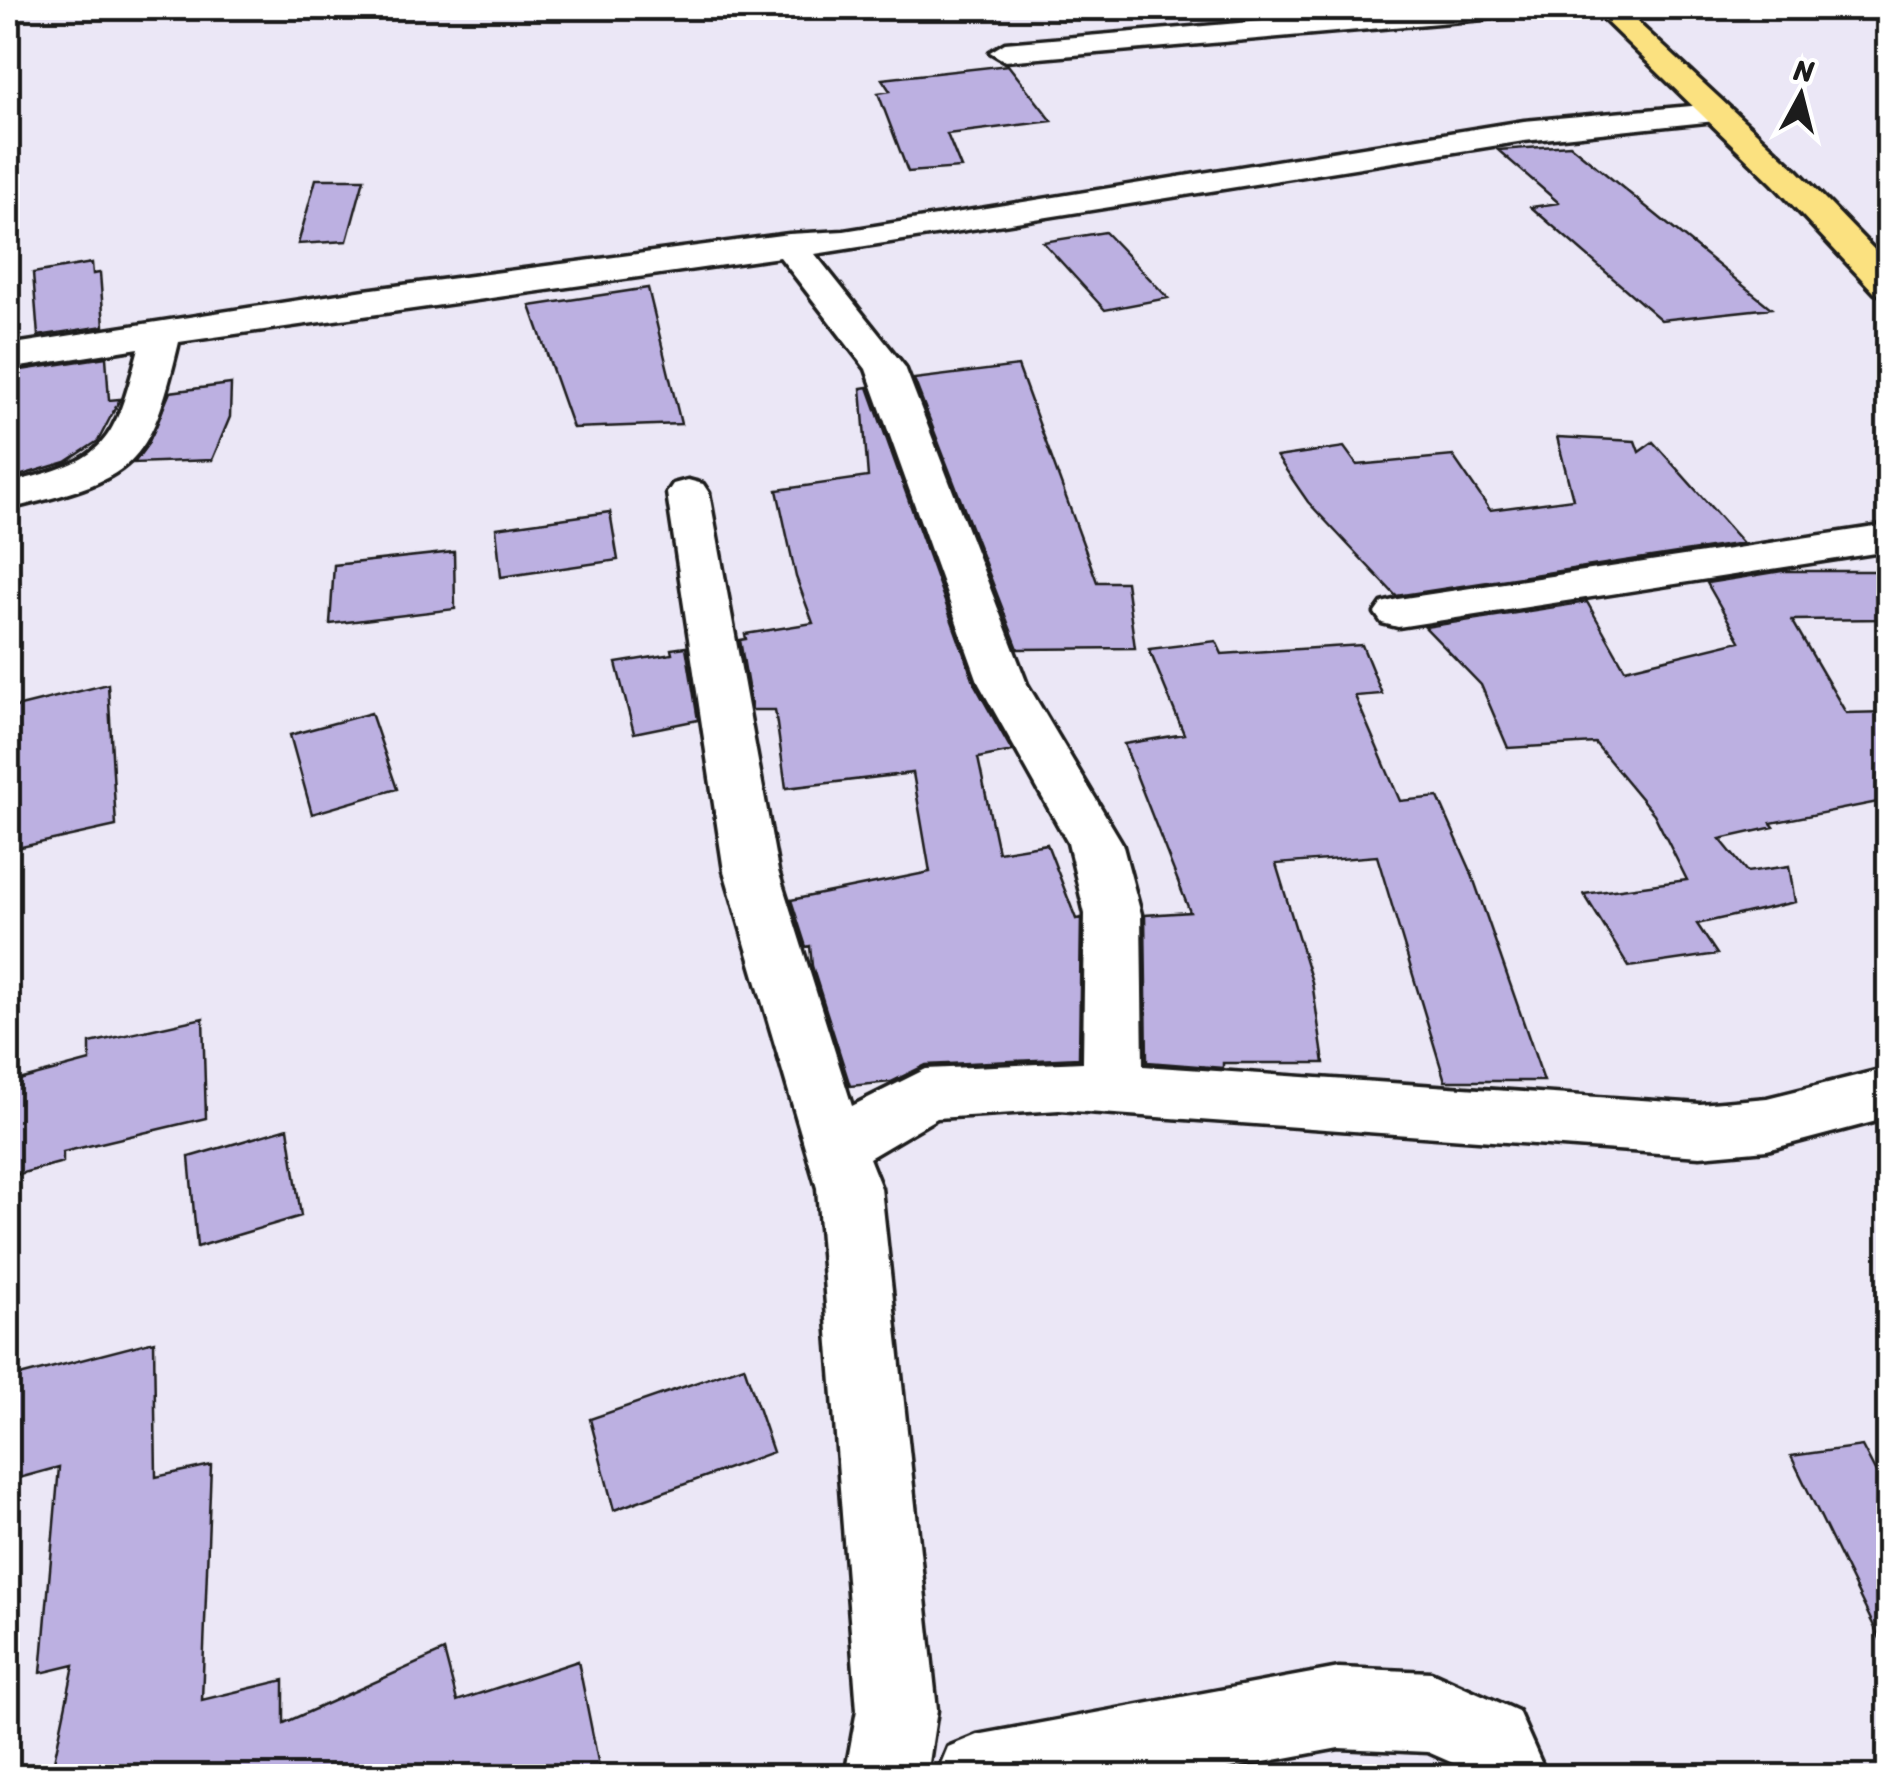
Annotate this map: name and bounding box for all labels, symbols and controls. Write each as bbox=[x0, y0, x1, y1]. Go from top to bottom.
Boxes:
north arrow bbox=[1751, 45, 1851, 145]
text: N bbox=[1790, 45, 1817, 96]

